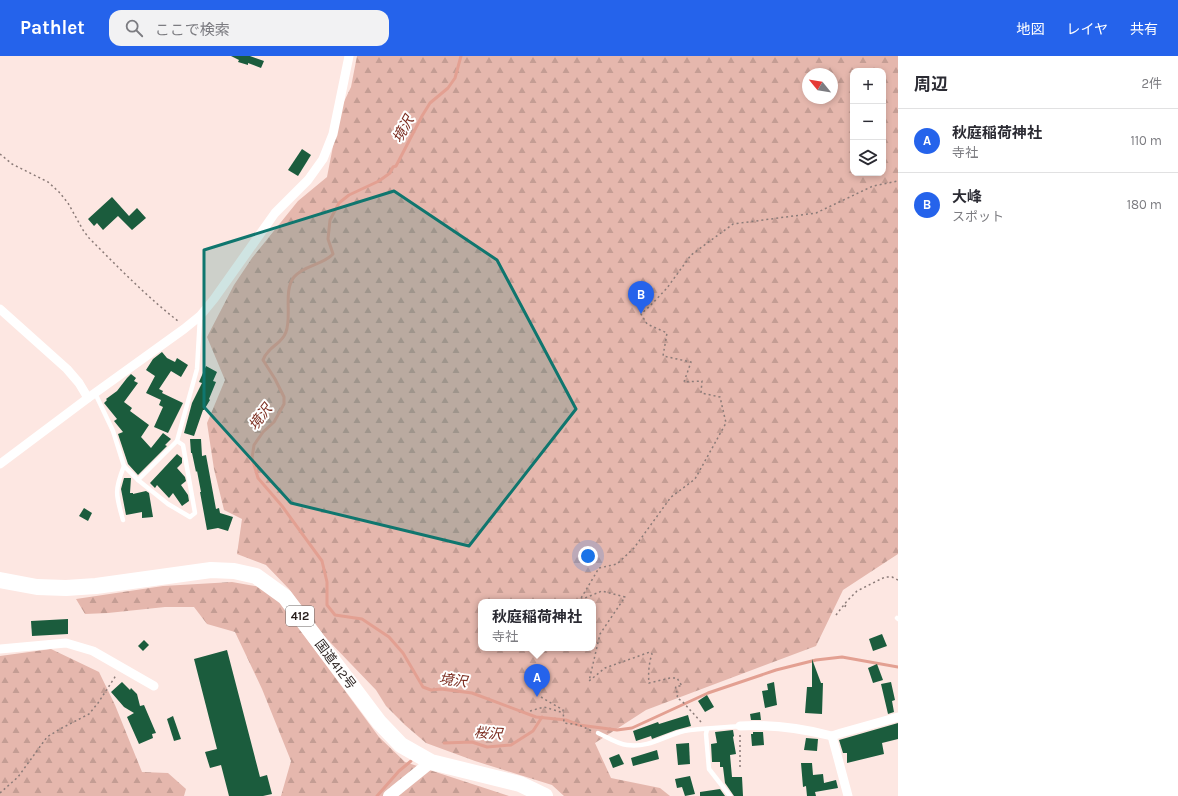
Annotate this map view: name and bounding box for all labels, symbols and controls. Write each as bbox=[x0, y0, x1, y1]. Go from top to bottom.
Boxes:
search box bbox=[109, 10, 389, 46]
text: Pathlet bbox=[20, 17, 85, 39]
icon: search bbox=[123, 17, 145, 39]
text: ここで検索 bbox=[155, 21, 230, 39]
text: 地図 bbox=[1016, 21, 1044, 38]
text: レイヤ bbox=[1066, 21, 1108, 38]
text: 共有 bbox=[1130, 21, 1158, 38]
north arrow bbox=[802, 68, 838, 104]
map controls bbox=[850, 68, 886, 176]
button: + bbox=[850, 68, 886, 104]
text: 周辺 bbox=[914, 74, 948, 94]
text: 2件 bbox=[1141, 76, 1162, 91]
button: − bbox=[850, 104, 886, 140]
water label: 境沢 bbox=[389, 111, 419, 146]
text: 秋庭稲荷神社 bbox=[952, 124, 1042, 142]
text: A bbox=[923, 133, 931, 148]
text: 110 m bbox=[1130, 133, 1162, 148]
button: layers bbox=[850, 140, 886, 176]
text: 寺社 bbox=[952, 145, 978, 160]
text: 大峰 bbox=[952, 188, 982, 206]
text: B bbox=[923, 197, 931, 212]
text: 180 m bbox=[1127, 197, 1162, 212]
text: スポット bbox=[952, 209, 1004, 224]
pin: B bbox=[628, 281, 654, 314]
water label: 境沢 bbox=[245, 399, 277, 434]
your location bbox=[578, 546, 598, 566]
popup bbox=[478, 599, 596, 651]
road number: 412 bbox=[286, 606, 314, 626]
text: 秋庭稲荷神社 bbox=[492, 608, 582, 626]
text: 寺社 bbox=[492, 629, 518, 644]
street label: 国道412号 bbox=[312, 637, 359, 692]
pin: A bbox=[524, 664, 550, 697]
water label: 境沢 bbox=[438, 670, 470, 691]
water label: 桜沢 bbox=[473, 724, 505, 743]

